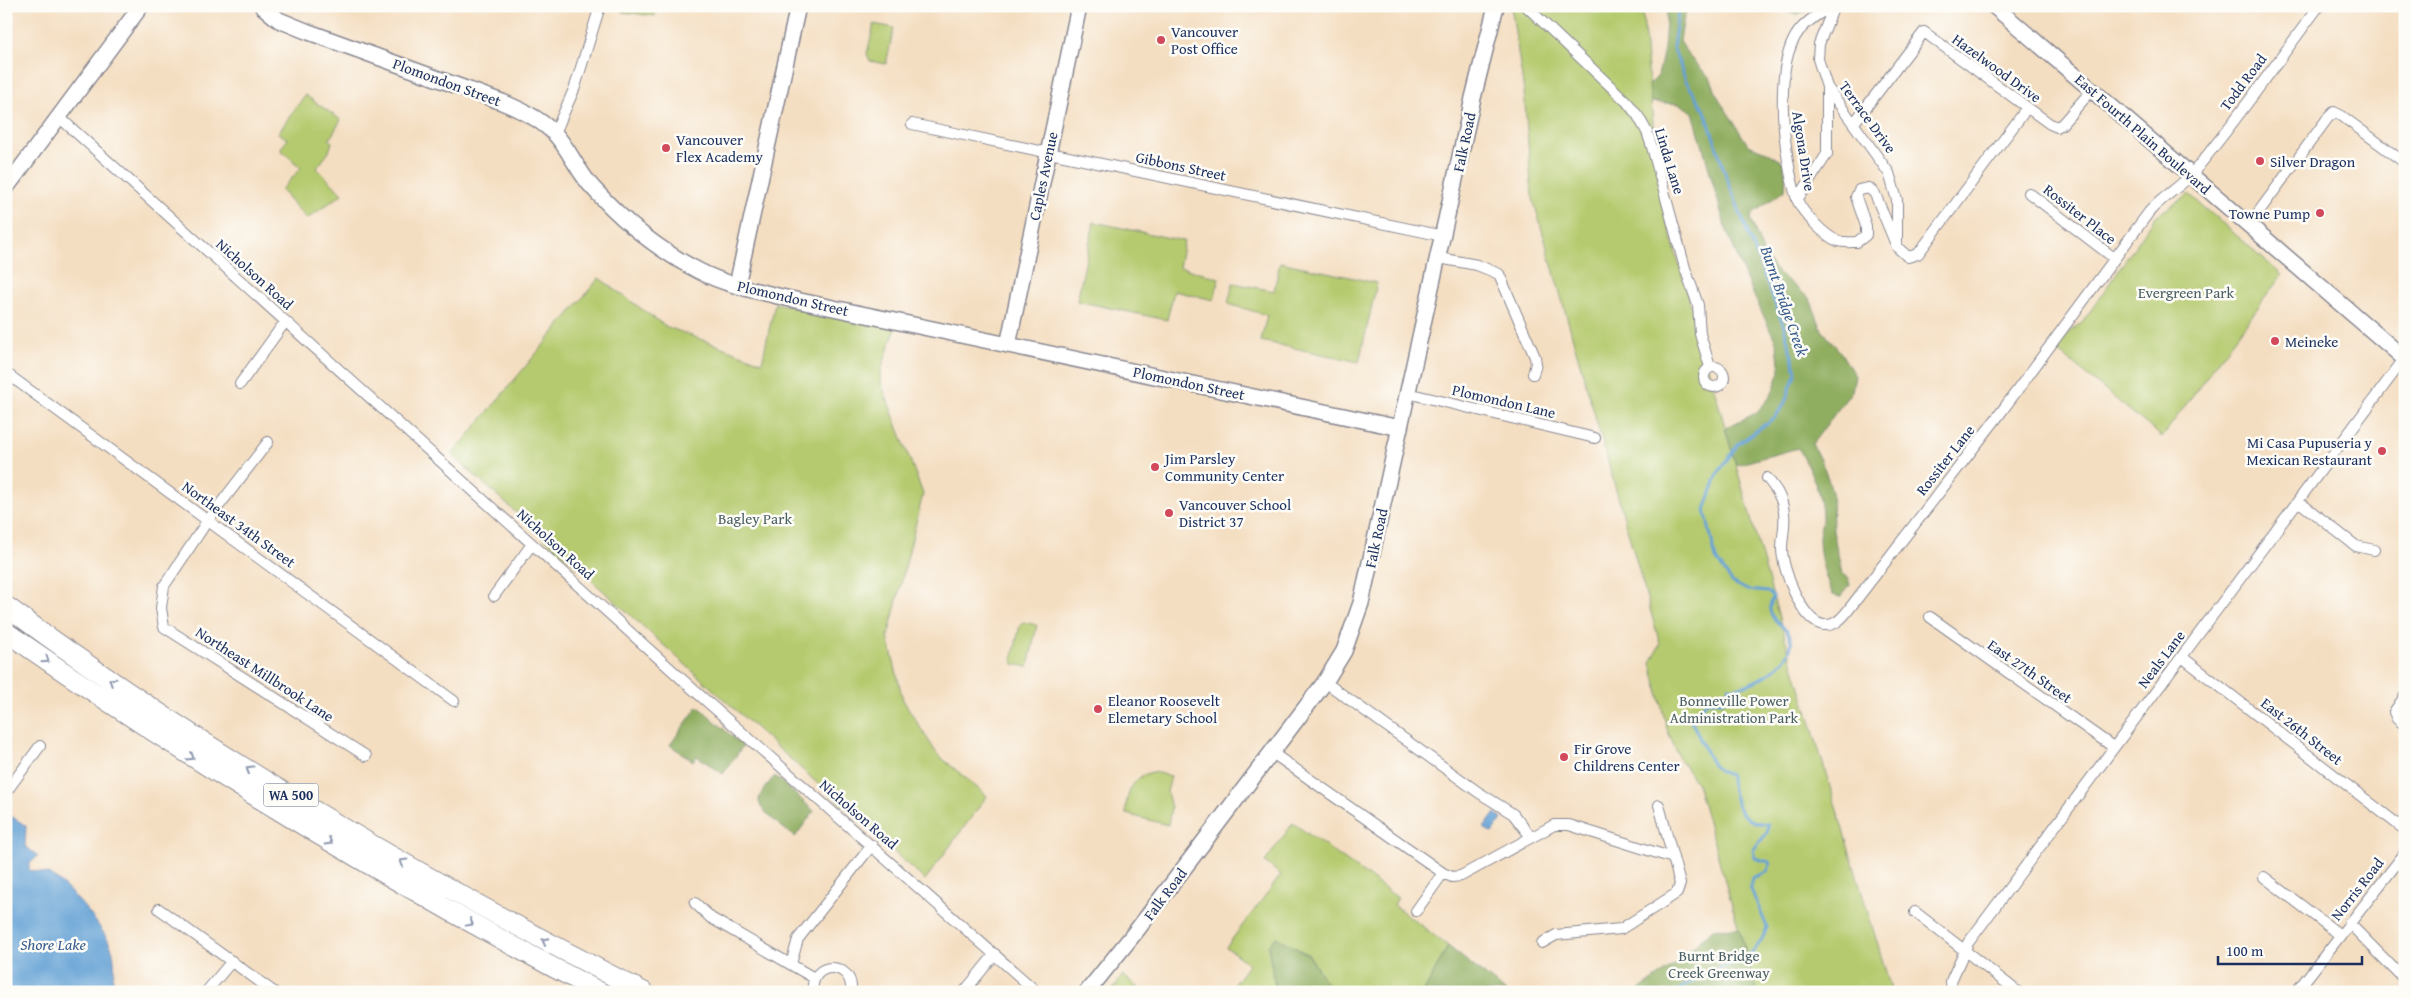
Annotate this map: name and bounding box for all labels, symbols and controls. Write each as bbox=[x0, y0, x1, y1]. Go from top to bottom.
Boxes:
place label: Vancouver Post Office bbox=[1171, 21, 1238, 59]
street label: Hazelwood Drive bbox=[1948, 28, 2046, 108]
marker: Vancouver Post Office bbox=[1155, 34, 1167, 46]
street label: Todd Road bbox=[2215, 49, 2271, 115]
street label: Plomondon Street bbox=[390, 53, 505, 112]
street label: East Fourth Plain Boulevard bbox=[2070, 69, 2216, 199]
street label: Terrace Drive bbox=[1835, 77, 1901, 157]
street label: Algona Drive bbox=[1787, 109, 1821, 193]
street label: Falk Road bbox=[1447, 110, 1481, 174]
street label: Linda Lane bbox=[1650, 125, 1690, 197]
place label: Vancouver Flex Academy bbox=[676, 129, 763, 167]
street label: Caples Avenue bbox=[1023, 130, 1063, 222]
marker: Vancouver Flex Academy bbox=[660, 142, 672, 154]
street label: Gibbons Street bbox=[1134, 146, 1229, 186]
place label: Silver Dragon bbox=[2270, 151, 2356, 172]
marker: Silver Dragon bbox=[2254, 155, 2266, 167]
street label: Rossiter Place bbox=[2039, 179, 2121, 249]
place label: Towne Pump bbox=[2229, 203, 2310, 224]
marker: Towne Pump bbox=[2314, 207, 2326, 219]
street label: Nicholson Road bbox=[212, 234, 298, 314]
water label: Burnt Bridge Creek bbox=[1755, 242, 1815, 360]
street label: Plomondon Street bbox=[735, 275, 851, 321]
park label: Evergreen Park bbox=[2138, 282, 2234, 303]
place label: Meineke bbox=[2285, 331, 2338, 352]
marker: Meineke bbox=[2269, 335, 2281, 347]
street label: Plomondon Street bbox=[1131, 361, 1247, 405]
street label: Plomondon Lane bbox=[1450, 379, 1558, 423]
street label: Rossiter Lane bbox=[1911, 420, 1979, 500]
place label: Mi Casa Pupuseria y Mexican Restaurant bbox=[2247, 432, 2373, 470]
marker: Mi Casa Pupuseria y Mexican Restaurant bbox=[2376, 445, 2388, 457]
place label: Jim Parsley Community Center bbox=[1163, 448, 1284, 486]
marker: Jim Parsley Community Center bbox=[1149, 461, 1161, 473]
street label: Northeast 34th Street bbox=[178, 476, 301, 573]
place label: Vancouver School District 37 bbox=[1179, 494, 1291, 532]
street label: Nicholson Road bbox=[513, 504, 599, 584]
street label: Falk Road bbox=[1359, 506, 1393, 570]
marker: Vancouver School District 37 bbox=[1163, 507, 1175, 519]
park label: Bagley Park bbox=[718, 508, 792, 529]
street label: Northeast Millbrook Lane bbox=[192, 621, 338, 727]
street label: Neals Lane bbox=[2132, 626, 2190, 692]
street label: East 27th Street bbox=[1984, 634, 2077, 708]
one-way arrow bbox=[41, 653, 50, 663]
one-way arrow bbox=[109, 677, 118, 687]
place label: Eleanor Roosevelt Elemetary School bbox=[1108, 690, 1221, 728]
park label: Bonneville Power Administration Park bbox=[1670, 690, 1799, 728]
street label: East 26th Street bbox=[2257, 692, 2348, 770]
marker: Eleanor Roosevelt Elemetary School bbox=[1092, 703, 1104, 715]
place label: Fir Grove Childrens Center bbox=[1574, 738, 1680, 776]
one-way arrow bbox=[186, 750, 195, 760]
marker: Fir Grove Childrens Center bbox=[1558, 751, 1570, 763]
one-way arrow bbox=[245, 766, 254, 775]
street label: Nicholson Road bbox=[815, 774, 903, 854]
road number: WA 500 bbox=[264, 784, 318, 806]
one-way arrow bbox=[324, 836, 333, 846]
street label: Norris Road bbox=[2326, 853, 2388, 925]
one-way arrow bbox=[399, 859, 408, 869]
street label: Falk Road bbox=[1138, 864, 1192, 924]
one-way arrow bbox=[465, 917, 474, 927]
water label: Shore Lake bbox=[20, 932, 86, 956]
scale bar bbox=[2218, 933, 2362, 965]
one-way arrow bbox=[541, 937, 550, 947]
text: 100 m bbox=[2226, 940, 2264, 961]
park label: Burnt Bridge Creek Greenway bbox=[1668, 945, 1770, 983]

